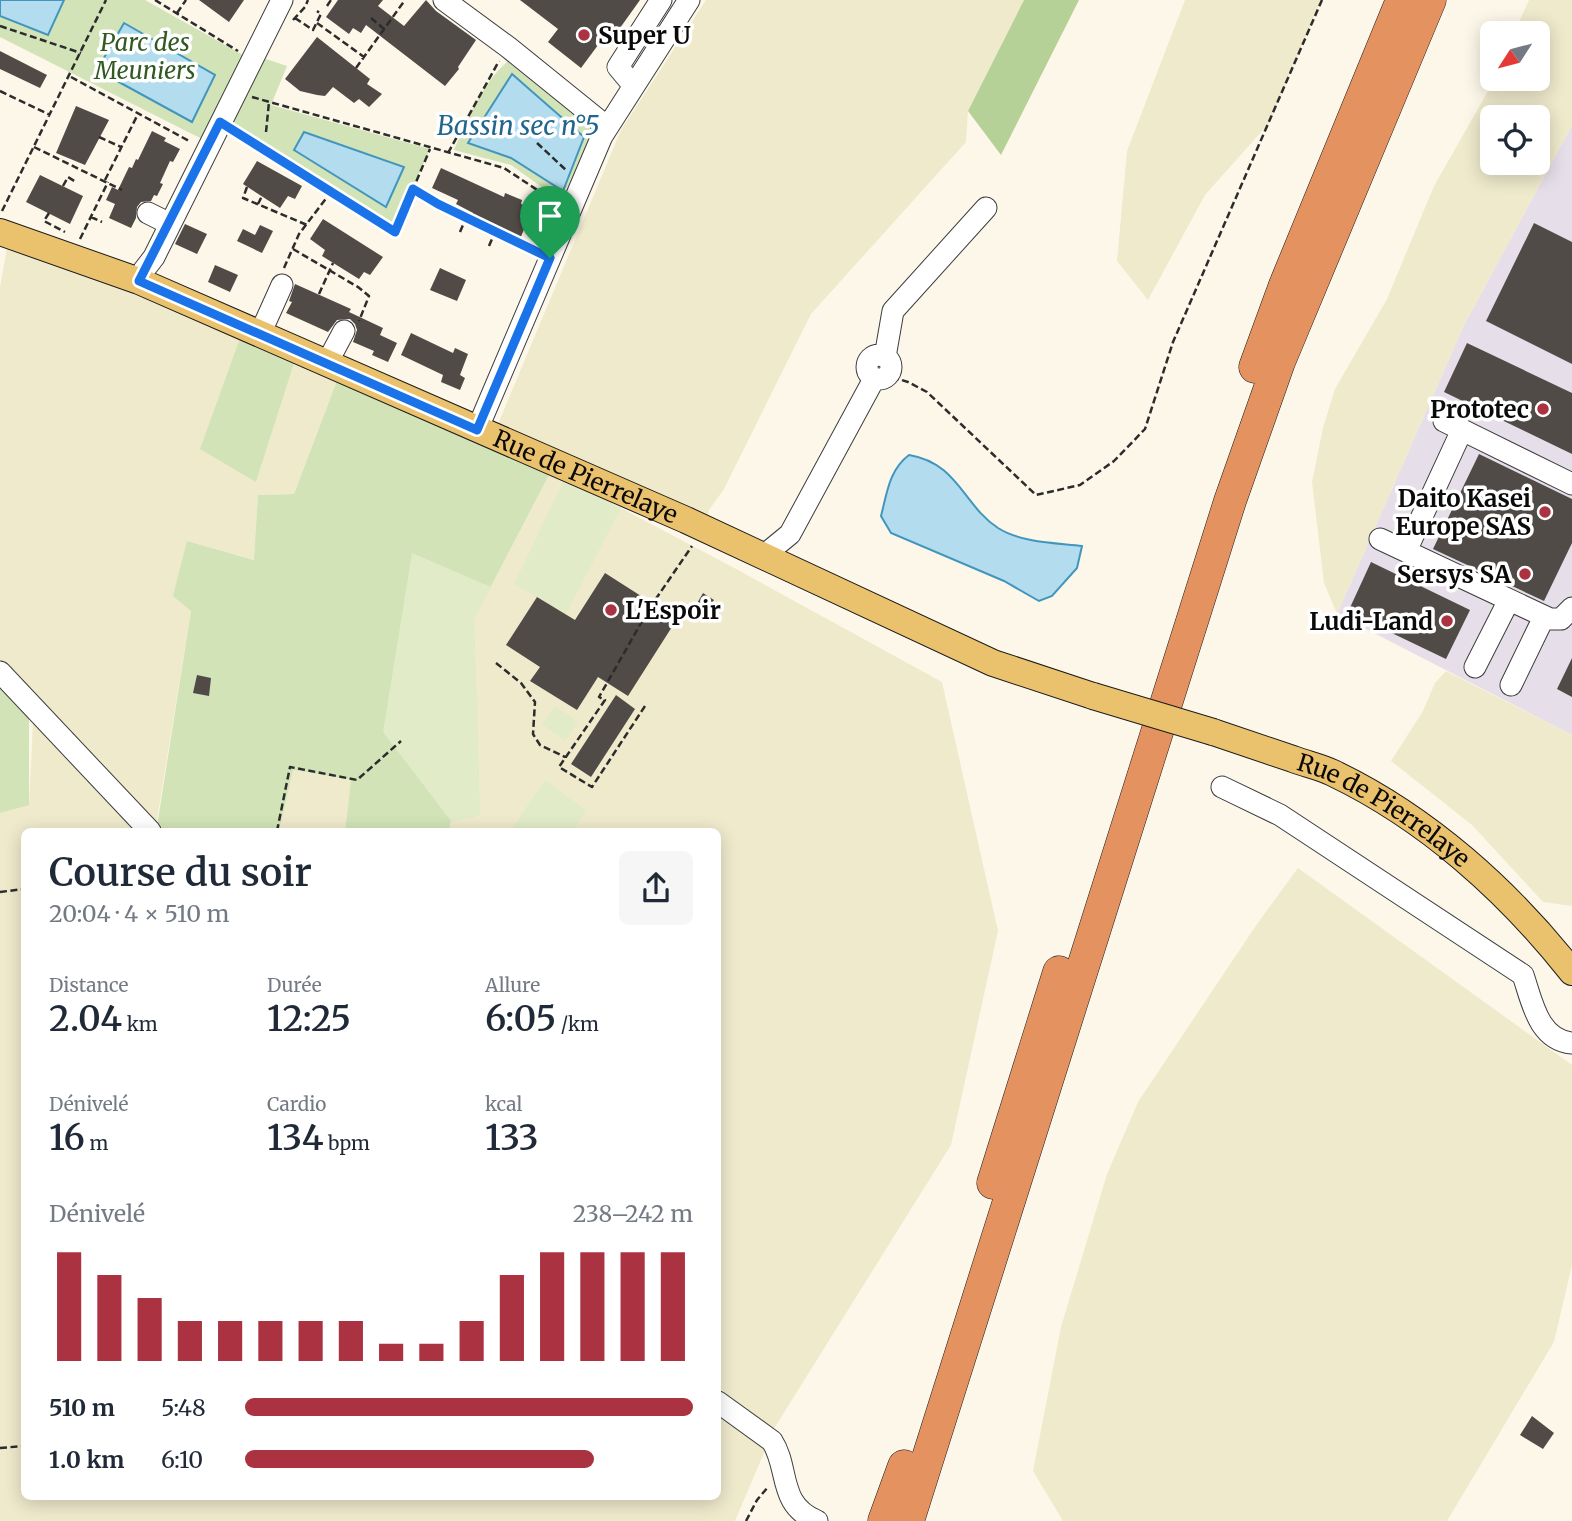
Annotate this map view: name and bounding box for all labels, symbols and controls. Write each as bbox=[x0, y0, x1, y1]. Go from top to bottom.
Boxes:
place label: Super U bbox=[598, 20, 691, 51]
north arrow bbox=[1480, 21, 1550, 91]
map controls bbox=[1480, 21, 1550, 175]
park label: Parc des Meuniers bbox=[93, 27, 196, 86]
marker: Super U bbox=[576, 27, 592, 43]
button: locate bbox=[1480, 105, 1550, 175]
water label: Bassin sec n°5 bbox=[437, 109, 600, 142]
pin bbox=[520, 186, 580, 258]
icon: arrive bbox=[531, 197, 569, 235]
place label: Prototec bbox=[1430, 394, 1529, 425]
marker: Prototec bbox=[1535, 401, 1551, 417]
street label: Rue de Pierrelaye bbox=[489, 422, 683, 530]
place label: Daito Kasei Europe SAS bbox=[1395, 483, 1531, 542]
marker: Daito Kasei Europe SAS bbox=[1537, 504, 1553, 520]
place label: Sersys SA bbox=[1397, 559, 1512, 590]
marker: Sersys SA bbox=[1517, 566, 1533, 582]
place label: L'Espoir bbox=[625, 595, 721, 626]
marker: L'Espoir bbox=[603, 602, 619, 618]
place label: Ludi-Land bbox=[1309, 606, 1433, 637]
marker: Ludi-Land bbox=[1439, 613, 1455, 629]
street label: Rue de Pierrelaye bbox=[1294, 746, 1477, 874]
text: Course du soir bbox=[49, 849, 312, 896]
button: share bbox=[619, 851, 693, 925]
text: 20:04 · 4 × 510 m bbox=[49, 899, 229, 928]
text: Distance bbox=[49, 973, 128, 997]
text: Durée bbox=[267, 973, 322, 997]
text: Allure bbox=[485, 973, 540, 997]
text: 2.04 bbox=[49, 997, 122, 1041]
text: 12:25 bbox=[267, 997, 351, 1041]
text: 6:05 bbox=[485, 997, 556, 1041]
text: km bbox=[122, 1012, 158, 1036]
text: /km bbox=[556, 1012, 599, 1036]
text: Dénivelé bbox=[49, 1092, 128, 1116]
text: Cardio bbox=[267, 1092, 326, 1116]
text: kcal bbox=[485, 1092, 522, 1116]
text: 16 bbox=[49, 1116, 85, 1160]
text: 134 bbox=[267, 1116, 324, 1160]
text: 133 bbox=[485, 1116, 539, 1160]
text: m bbox=[85, 1131, 108, 1155]
text: bpm bbox=[324, 1131, 370, 1155]
text: Dénivelé bbox=[49, 1199, 145, 1228]
text: 238–242 m bbox=[573, 1199, 693, 1228]
text: 510 m bbox=[49, 1393, 115, 1422]
text: 5:48 bbox=[161, 1393, 206, 1422]
text: 1.0 km bbox=[49, 1445, 124, 1474]
text: 6:10 bbox=[161, 1445, 203, 1474]

